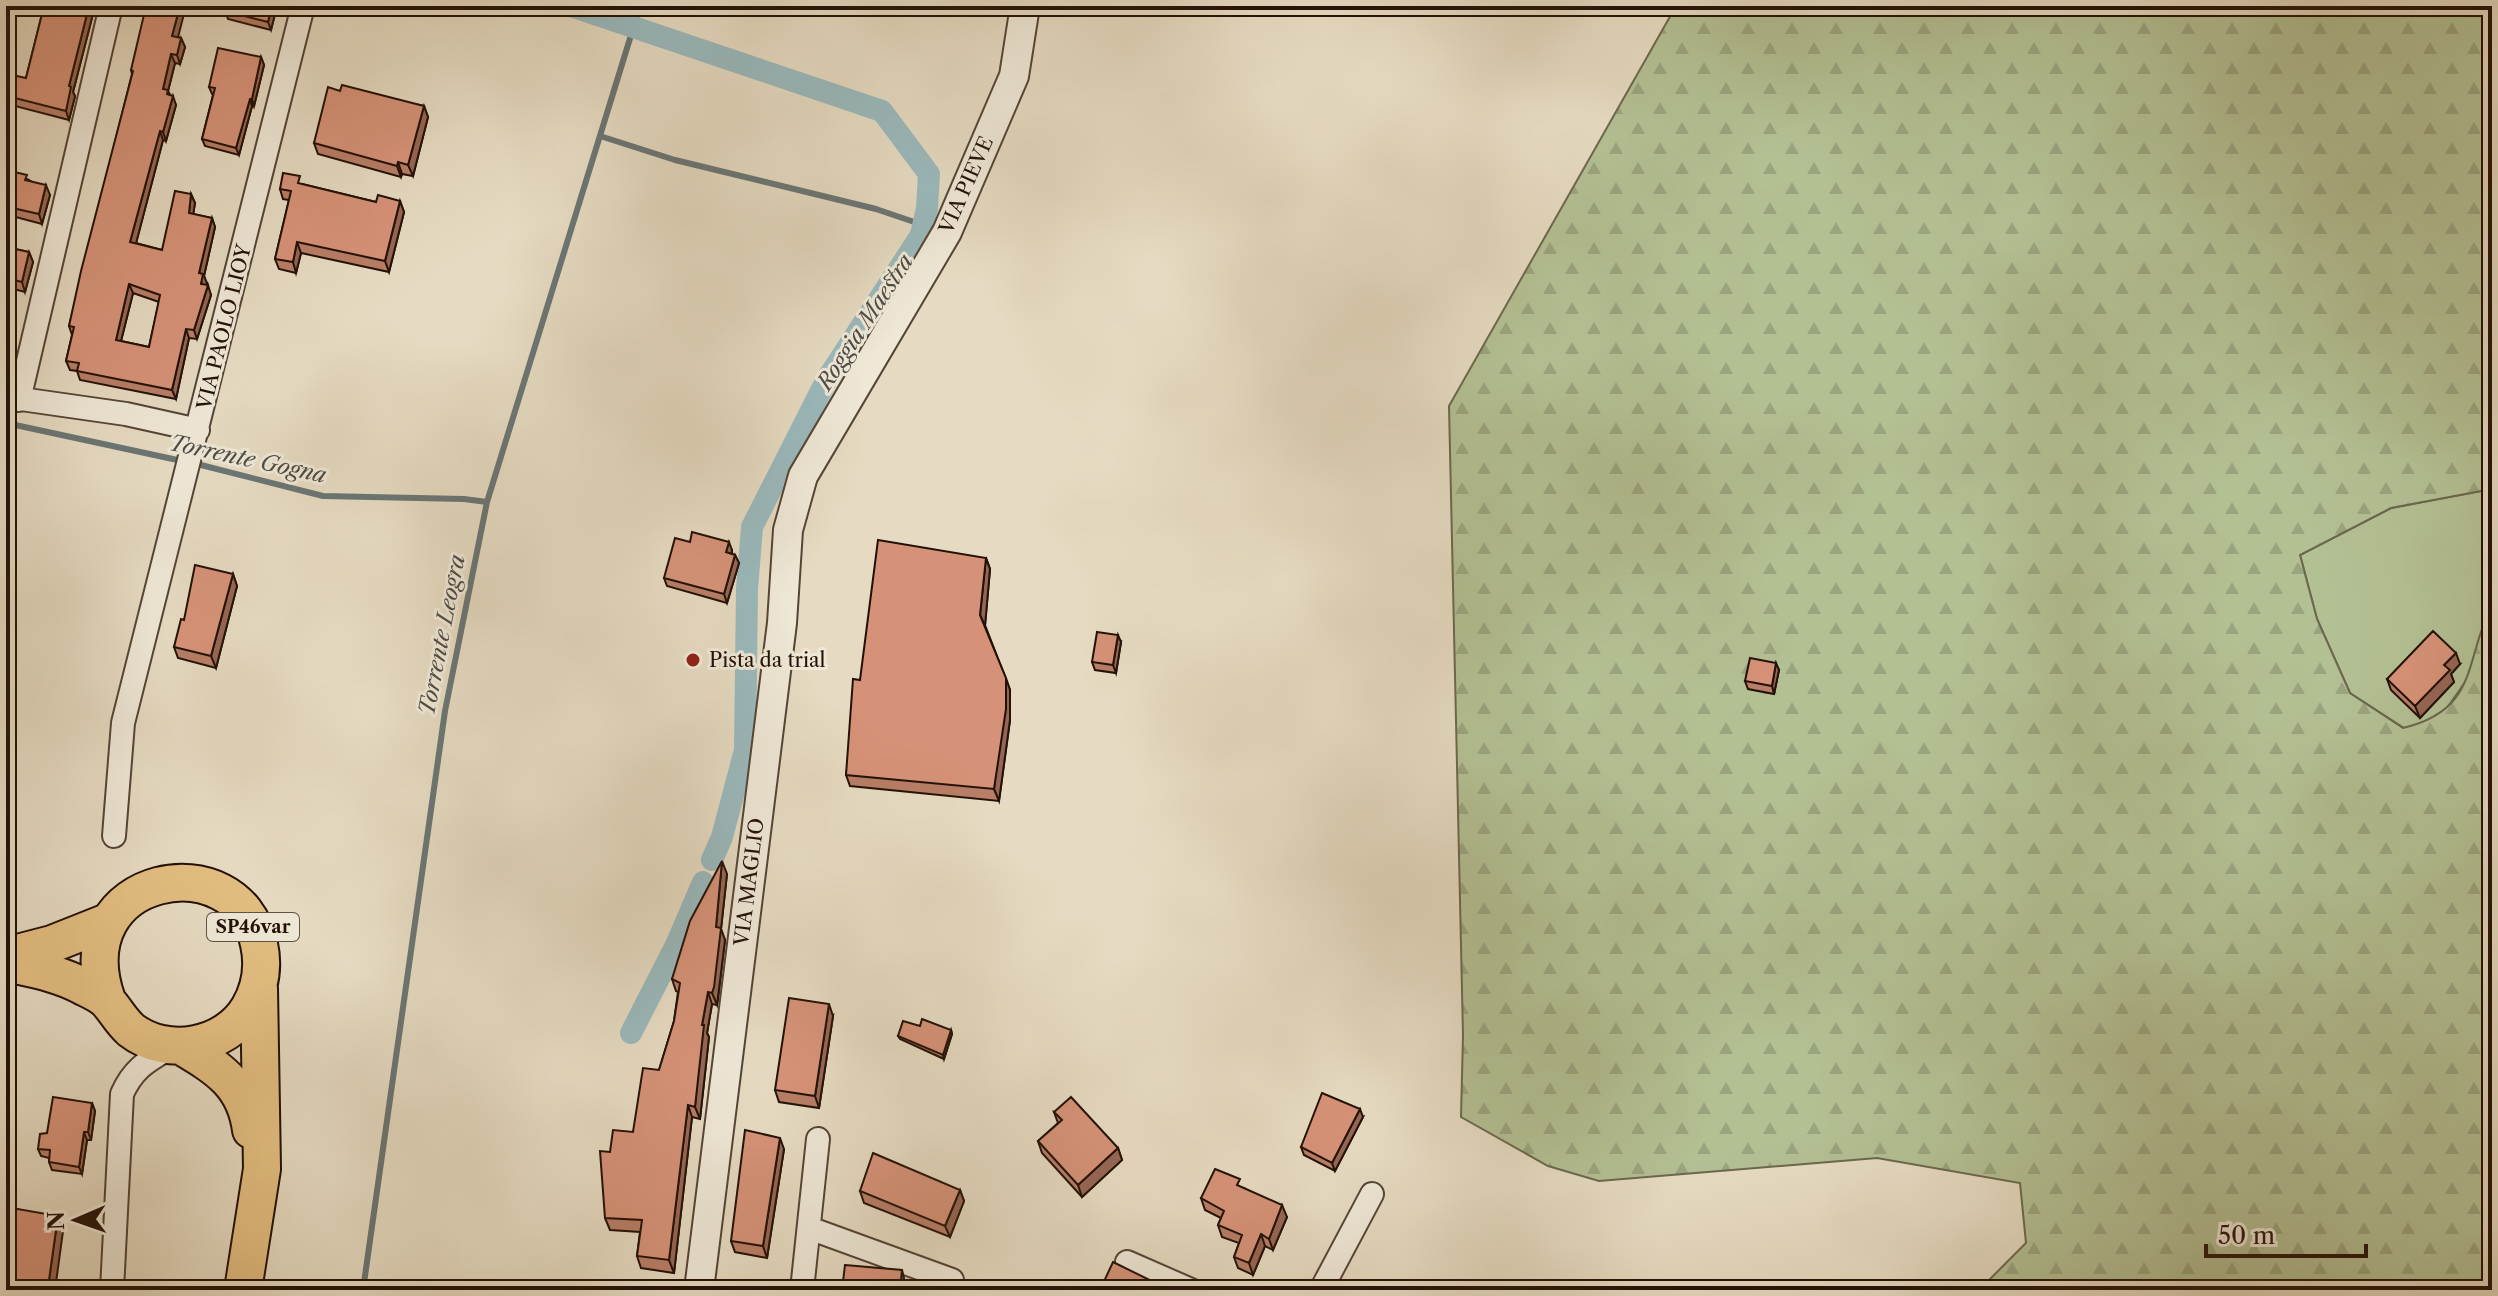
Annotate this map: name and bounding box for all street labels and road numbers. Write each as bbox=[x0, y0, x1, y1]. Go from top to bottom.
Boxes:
street label: VIA PIEVE bbox=[933, 133, 998, 238]
street label: VIA PAOLO LIOY bbox=[192, 241, 256, 413]
street label: VIA MAGLIO bbox=[729, 817, 769, 948]
road number: SP46var bbox=[207, 913, 299, 941]

